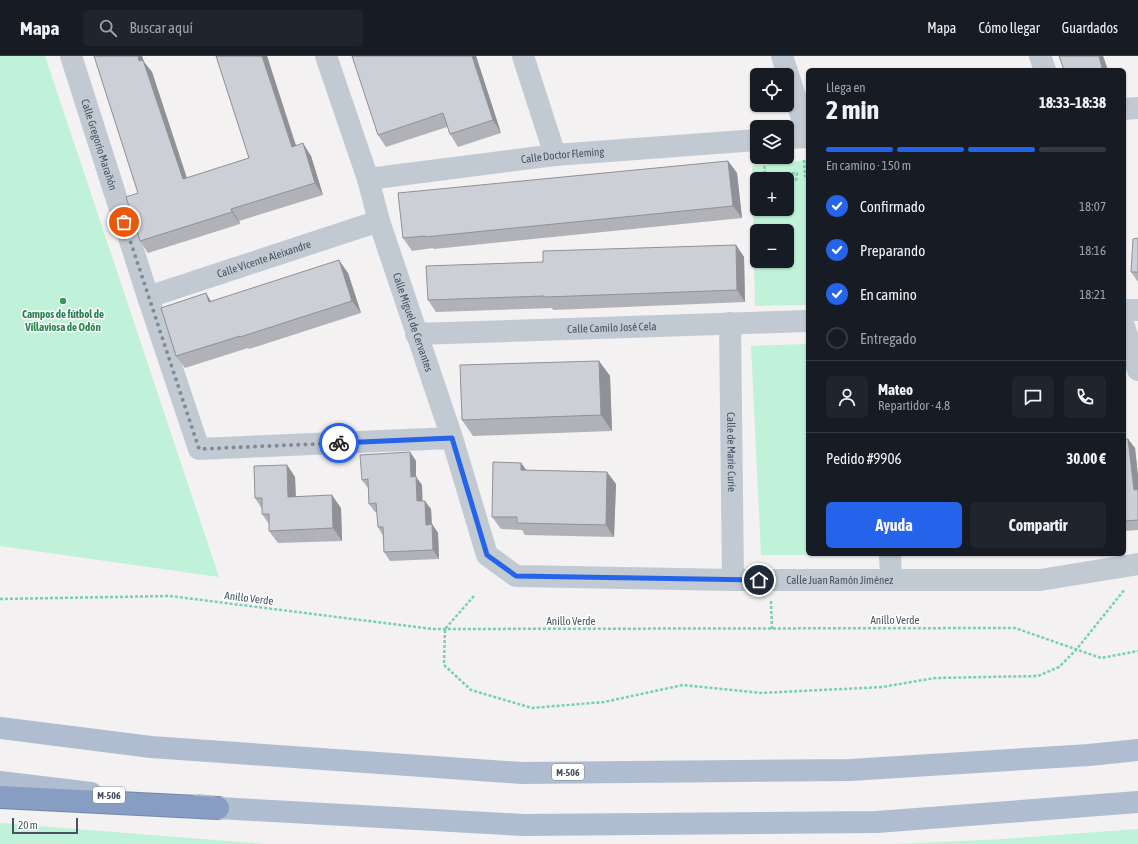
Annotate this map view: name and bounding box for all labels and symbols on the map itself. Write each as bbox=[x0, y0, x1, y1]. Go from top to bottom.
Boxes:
street label: Calle Gregorio Marañón bbox=[79, 97, 119, 192]
street label: Calle Doctor Fleming bbox=[520, 145, 605, 165]
pin bbox=[107, 205, 141, 239]
street label: Calle Vicente Aleixandre bbox=[215, 238, 312, 280]
street label: Calle Miguel de Cervantes bbox=[391, 271, 435, 373]
marker: Campos de fútbol de Villaviosa de Odón bbox=[58, 296, 68, 306]
place label: Campos de fútbol de Villaviosa de Odón bbox=[22, 308, 104, 333]
street label: Calle Camilo José Cela bbox=[567, 320, 657, 335]
street label: Calle de Marie Curie bbox=[725, 412, 738, 492]
courier bbox=[319, 423, 359, 463]
pin bbox=[742, 563, 776, 597]
street label: Calle Juan Ramón Jiménez bbox=[786, 574, 893, 586]
street label: Anillo Verde bbox=[224, 589, 274, 607]
street label: Anillo Verde bbox=[870, 614, 920, 626]
street label: Anillo Verde bbox=[546, 615, 596, 627]
road number: M-506 bbox=[552, 764, 584, 780]
road number: M-506 bbox=[93, 787, 125, 803]
scale bar bbox=[12, 816, 78, 835]

